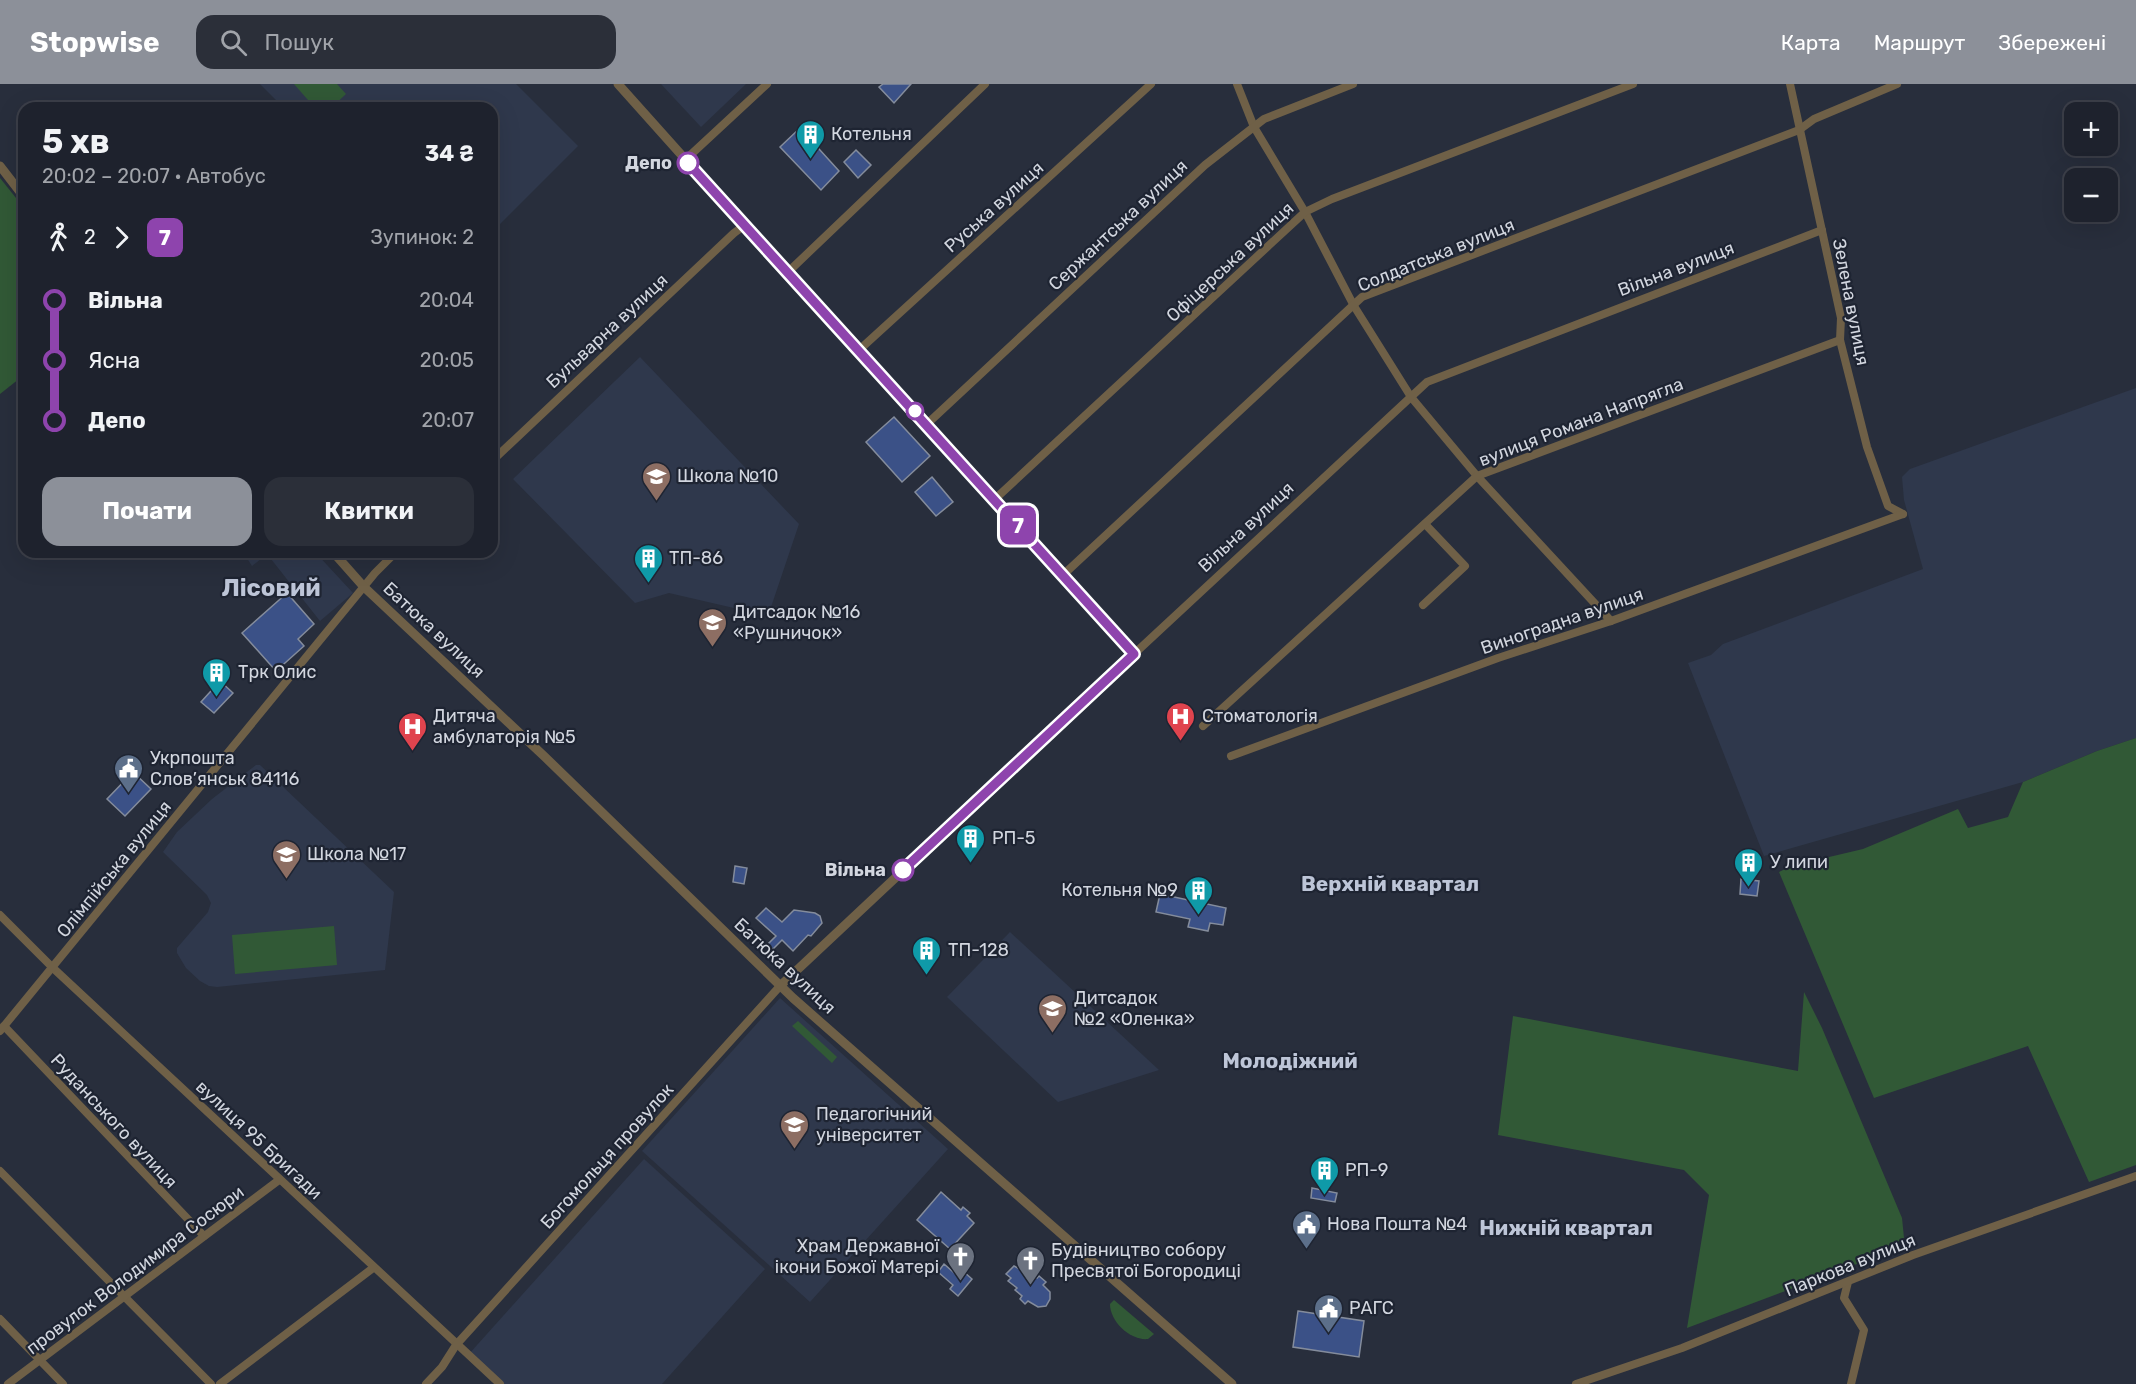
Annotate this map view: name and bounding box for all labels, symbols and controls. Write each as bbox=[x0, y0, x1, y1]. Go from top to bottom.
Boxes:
search box bbox=[196, 15, 616, 69]
text: Stopwise bbox=[30, 26, 160, 59]
icon: search bbox=[217, 26, 250, 59]
text: Пошук bbox=[265, 29, 334, 56]
text: Карта bbox=[1781, 30, 1841, 55]
text: Маршрут bbox=[1874, 30, 1965, 55]
text: Збережені bbox=[1998, 30, 2106, 55]
map controls bbox=[2064, 102, 2118, 222]
button: + bbox=[2064, 102, 2118, 156]
building icon: Котельня bbox=[794, 118, 826, 160]
text: 5 хв bbox=[42, 122, 110, 161]
place label: Котельня bbox=[831, 123, 912, 145]
text: 34 ₴ bbox=[425, 140, 474, 167]
place label: Депо bbox=[625, 152, 672, 174]
marker: Депо bbox=[677, 152, 699, 174]
street label: Сержантська вулиця bbox=[1044, 155, 1192, 295]
street label: Руська вулиця bbox=[940, 157, 1048, 257]
text: 20:02 – 20:07 · Автобус bbox=[42, 164, 266, 188]
button: − bbox=[2064, 168, 2118, 222]
street label: Офіцерська вулиця bbox=[1162, 197, 1298, 327]
street label: Солдатська вулиця bbox=[1354, 213, 1518, 297]
icon: walk bbox=[42, 221, 75, 254]
icon: forward bbox=[105, 221, 138, 254]
text: 2 bbox=[84, 225, 96, 249]
text: 7 bbox=[159, 225, 171, 250]
text: Зупинок: 2 bbox=[370, 225, 474, 249]
street label: Вільна вулиця bbox=[1615, 237, 1737, 301]
street label: Зелена вулиця bbox=[1828, 237, 1874, 367]
street label: Бульварна вулиця bbox=[542, 269, 672, 393]
text: Вільна bbox=[88, 287, 163, 314]
text: 20:04 bbox=[419, 288, 474, 312]
text: Ясна bbox=[88, 347, 140, 374]
text: 20:05 bbox=[420, 348, 474, 372]
street label: вулиця Романа Напрягла bbox=[1476, 373, 1686, 471]
unlabelled marker bbox=[906, 402, 924, 420]
text: Депо bbox=[88, 407, 146, 434]
text: 20:07 bbox=[421, 408, 474, 432]
school or university icon: Школа №10 bbox=[640, 460, 672, 502]
place label: Школа №10 bbox=[677, 465, 778, 487]
button: Почати bbox=[42, 477, 252, 546]
button: Квитки bbox=[264, 477, 474, 546]
street label: Вільна вулиця bbox=[1194, 477, 1298, 577]
line badge: 7 bbox=[998, 506, 1038, 544]
text: 7 bbox=[1012, 513, 1024, 538]
building icon: ТП-86 bbox=[632, 542, 664, 584]
place label: ТП-86 bbox=[669, 547, 723, 569]
district label: Лісовий bbox=[221, 574, 321, 602]
street label: Батюка вулиця bbox=[379, 577, 489, 683]
street label: Виноградна вулиця bbox=[1478, 583, 1646, 659]
place label: Дитсадок №16 «Рушничок» bbox=[733, 601, 861, 644]
school or university icon: Дитсадок №16 «Рушничок» bbox=[696, 606, 728, 648]
building icon: Трк Олис bbox=[201, 656, 233, 698]
place label: Трк Олис bbox=[238, 661, 317, 683]
hospital icon: Стоматологія bbox=[1165, 700, 1197, 742]
place label: Дитяча амбулаторія №5 bbox=[433, 705, 576, 748]
place label: Стоматологія bbox=[1202, 705, 1318, 727]
hospital icon: Дитяча амбулаторія №5 bbox=[396, 710, 428, 752]
place label: Укрпошта Слов’янськ 84116 bbox=[150, 747, 299, 790]
public building icon: Укрпошта Слов’янськ 84116 bbox=[113, 752, 145, 794]
street label: Олімпійська вулиця bbox=[52, 796, 176, 942]
building icon: РП-5 bbox=[955, 822, 987, 864]
place label: РП-5 bbox=[992, 827, 1036, 849]
school or university icon: Школа №17 bbox=[270, 838, 302, 880]
place label: Школа №17 bbox=[307, 843, 406, 865]
building icon: У липи bbox=[1733, 846, 1765, 888]
place label: У липи bbox=[1770, 851, 1828, 873]
place label: Вільна bbox=[825, 859, 886, 881]
marker: Вільна bbox=[892, 859, 914, 881]
district label: Верхній квартал bbox=[1301, 871, 1479, 896]
building icon: Котельня №9 bbox=[1183, 874, 1215, 916]
place label: Котельня №9 bbox=[1061, 879, 1178, 901]
street label: Батюка вулиця bbox=[730, 913, 840, 1019]
building icon: ТП-128 bbox=[911, 934, 943, 976]
place label: ТП-128 bbox=[948, 939, 1009, 961]
place label: Дитсадок №2 «Оленка» bbox=[1074, 987, 1195, 1030]
school or university icon: Дитсадок №2 «Оленка» bbox=[1037, 992, 1069, 1034]
district label: Молодіжний bbox=[1222, 1048, 1358, 1073]
street label: Руданського вулиця bbox=[46, 1049, 182, 1193]
street label: вулиця 95 Бригади bbox=[191, 1076, 327, 1204]
street label: Богомольця провулок bbox=[536, 1078, 678, 1233]
place label: Педагогічний університет bbox=[816, 1103, 932, 1146]
school or university icon: Педагогічний університет bbox=[779, 1108, 811, 1150]
building icon: РП-9 bbox=[1308, 1154, 1340, 1196]
place label: РП-9 bbox=[1345, 1159, 1388, 1181]
street label: провулок Володимира Сосюри bbox=[22, 1181, 248, 1359]
public building icon: Нова Пошта №4 bbox=[1290, 1208, 1322, 1250]
place label: Нова Пошта №4 bbox=[1327, 1213, 1468, 1235]
district label: Нижній квартал bbox=[1479, 1215, 1653, 1240]
street label: Паркова вулиця bbox=[1781, 1229, 1919, 1301]
place label: Храм Державної ікони Божої Матері bbox=[775, 1235, 940, 1278]
place label: Будівництво собору Пресвятої Богородиці bbox=[1051, 1239, 1241, 1282]
church icon: Храм Державної ікони Божої Матері bbox=[944, 1240, 976, 1282]
church icon: Будівництво собору Пресвятої Богородиці bbox=[1014, 1244, 1046, 1286]
public building icon: РАГС bbox=[1312, 1292, 1344, 1334]
place label: РАГС bbox=[1349, 1297, 1394, 1319]

